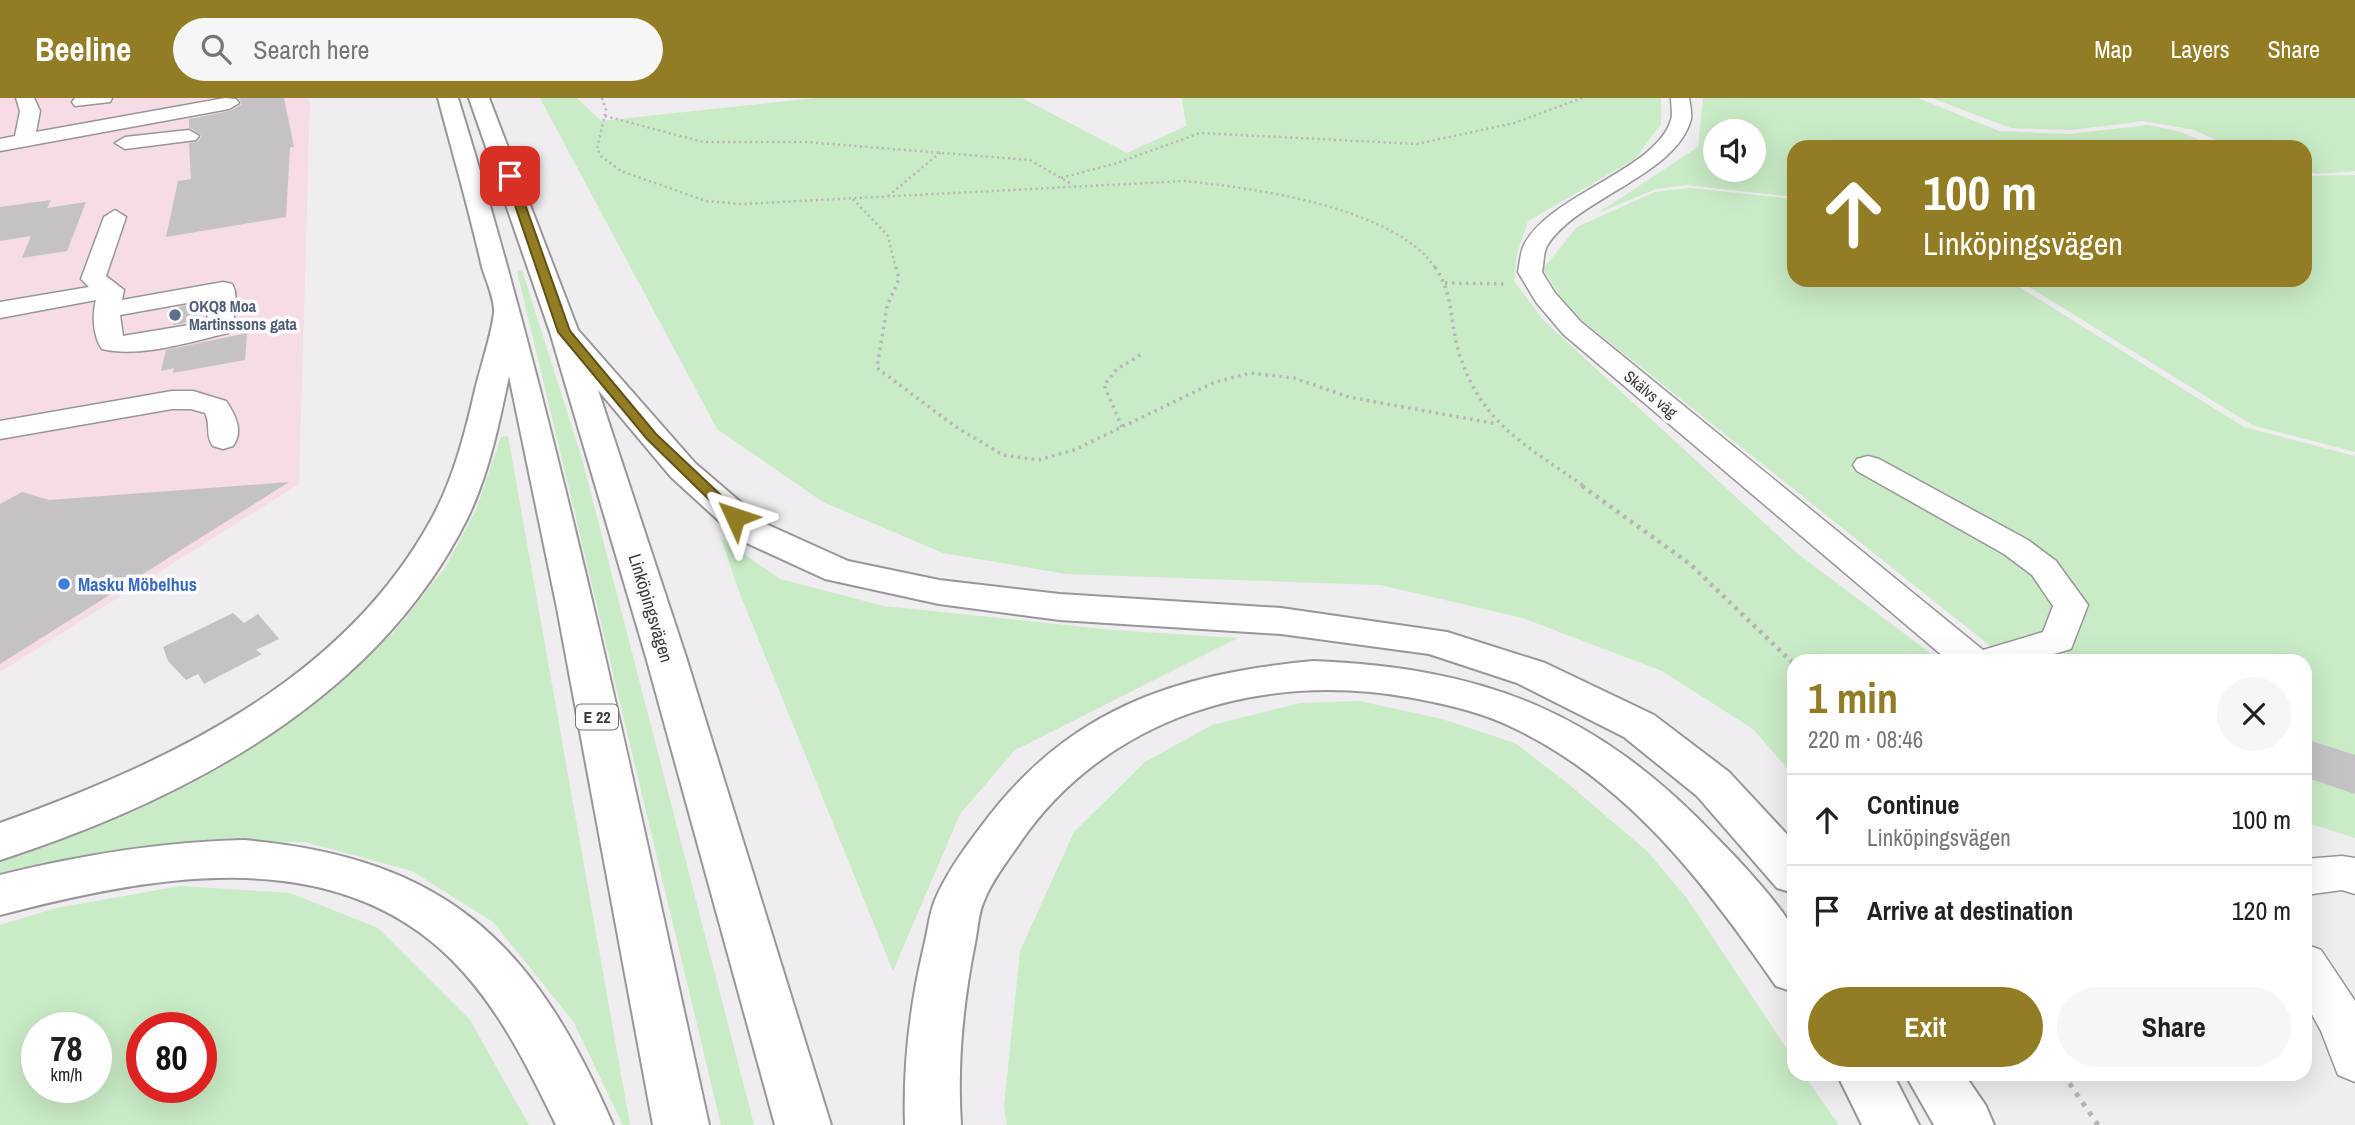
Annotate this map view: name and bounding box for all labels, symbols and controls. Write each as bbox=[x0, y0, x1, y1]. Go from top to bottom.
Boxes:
search box bbox=[173, 18, 663, 81]
text: Beeline bbox=[35, 27, 131, 71]
icon: search bbox=[197, 30, 235, 68]
text: Search here bbox=[253, 32, 369, 67]
text: Map bbox=[2094, 33, 2132, 65]
text: Layers bbox=[2170, 33, 2229, 65]
text: Share bbox=[2267, 33, 2320, 65]
map controls bbox=[1703, 119, 1766, 182]
button: sound bbox=[1703, 119, 1766, 182]
pin bbox=[480, 146, 540, 206]
icon: arrive bbox=[491, 157, 529, 195]
text: 100 m bbox=[1923, 159, 2037, 225]
icon: ahead bbox=[1808, 168, 1899, 259]
text: Linköpingsvägen bbox=[1923, 222, 2123, 265]
place label: OKQ8 Moa Martinssons gata bbox=[189, 295, 298, 335]
marker: OKQ8 Moa Martinssons gata bbox=[167, 307, 183, 323]
street label: Skälvs väg bbox=[1620, 365, 1683, 423]
position arrow bbox=[698, 480, 772, 554]
street label: Linköpingsvägen bbox=[623, 551, 679, 665]
place label: Masku Möbelhus bbox=[78, 572, 197, 597]
marker: Masku Möbelhus bbox=[56, 576, 72, 592]
text: 1 min bbox=[1808, 670, 1898, 726]
button: close bbox=[2217, 677, 2291, 751]
road number: E 22 bbox=[576, 704, 618, 730]
text: 220 m · 08:46 bbox=[1808, 724, 1923, 755]
text: Continue bbox=[1867, 787, 1959, 822]
icon: ahead bbox=[1808, 801, 1846, 839]
text: 100 m bbox=[2232, 802, 2291, 837]
text: Linköpingsvägen bbox=[1867, 822, 2011, 853]
icon: arrive bbox=[1808, 892, 1846, 930]
text: Arrive at destination bbox=[1867, 893, 2073, 928]
text: 120 m bbox=[2232, 893, 2291, 928]
button: Exit bbox=[1808, 987, 2043, 1067]
button: Share bbox=[2057, 987, 2291, 1067]
speed limit sign: 80 bbox=[126, 1012, 217, 1103]
text: 78 bbox=[51, 1025, 82, 1072]
text: km/h bbox=[51, 1062, 83, 1087]

